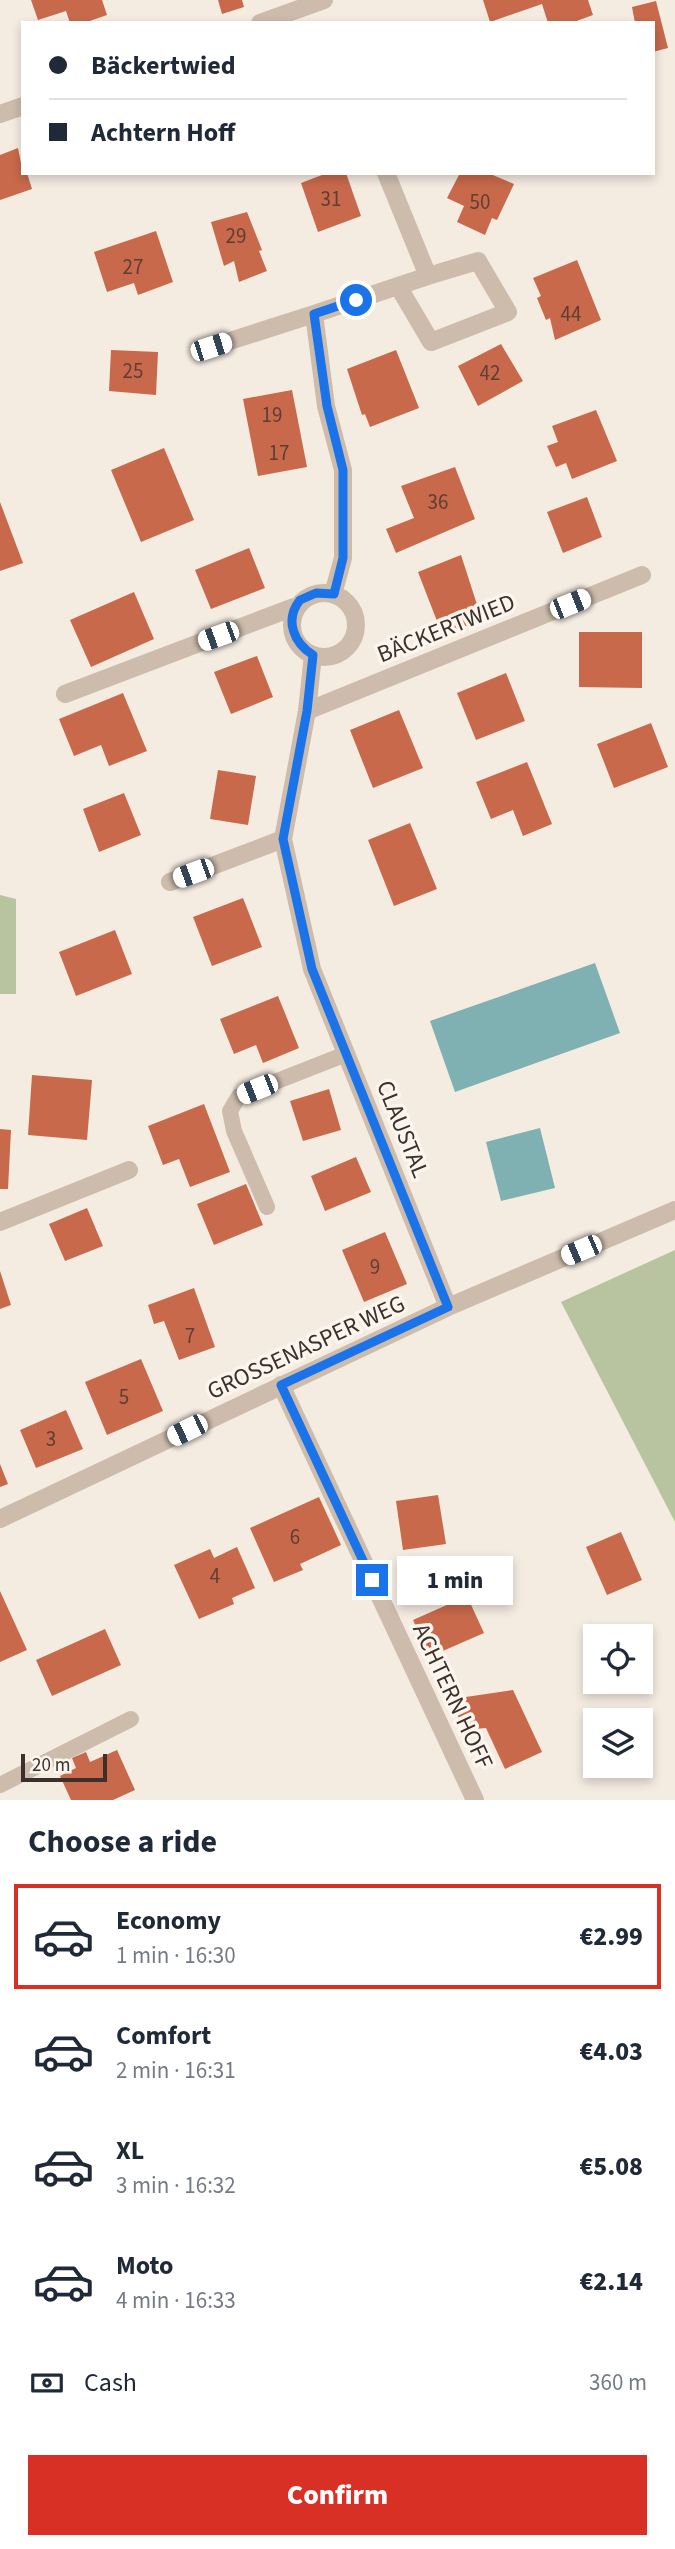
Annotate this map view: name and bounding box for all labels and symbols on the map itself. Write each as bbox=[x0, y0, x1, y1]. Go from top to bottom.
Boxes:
house number: 31 bbox=[321, 184, 341, 214]
house number: 50 bbox=[470, 187, 490, 217]
house number: 29 bbox=[226, 221, 246, 251]
house number: 27 bbox=[123, 252, 143, 282]
route start bbox=[340, 284, 372, 316]
house number: 44 bbox=[561, 299, 581, 329]
car bbox=[188, 331, 235, 363]
house number: 25 bbox=[123, 356, 143, 386]
house number: 42 bbox=[480, 358, 500, 388]
house number: 19 bbox=[262, 400, 282, 430]
house number: 17 bbox=[269, 438, 289, 468]
house number: 36 bbox=[428, 487, 448, 517]
street label: BÄCKERTWIED bbox=[372, 585, 520, 672]
car bbox=[547, 586, 594, 622]
car bbox=[195, 619, 242, 653]
car bbox=[170, 856, 217, 890]
car bbox=[234, 1071, 281, 1107]
street label: CLAUSTAL bbox=[367, 1075, 438, 1183]
car bbox=[558, 1232, 605, 1268]
house number: 9 bbox=[370, 1252, 380, 1282]
street label: GROSSENASPER WEG bbox=[202, 1286, 411, 1409]
house number: 7 bbox=[185, 1321, 195, 1351]
house number: 5 bbox=[119, 1382, 129, 1412]
car bbox=[164, 1411, 211, 1449]
house number: 3 bbox=[46, 1424, 56, 1454]
house number: 6 bbox=[290, 1522, 300, 1552]
callout: 1 min bbox=[396, 1556, 512, 1604]
house number: 4 bbox=[210, 1561, 220, 1591]
route end bbox=[356, 1564, 388, 1596]
street label: ACHTERN HOFF bbox=[404, 1618, 502, 1775]
scale bar bbox=[21, 1751, 107, 1783]

